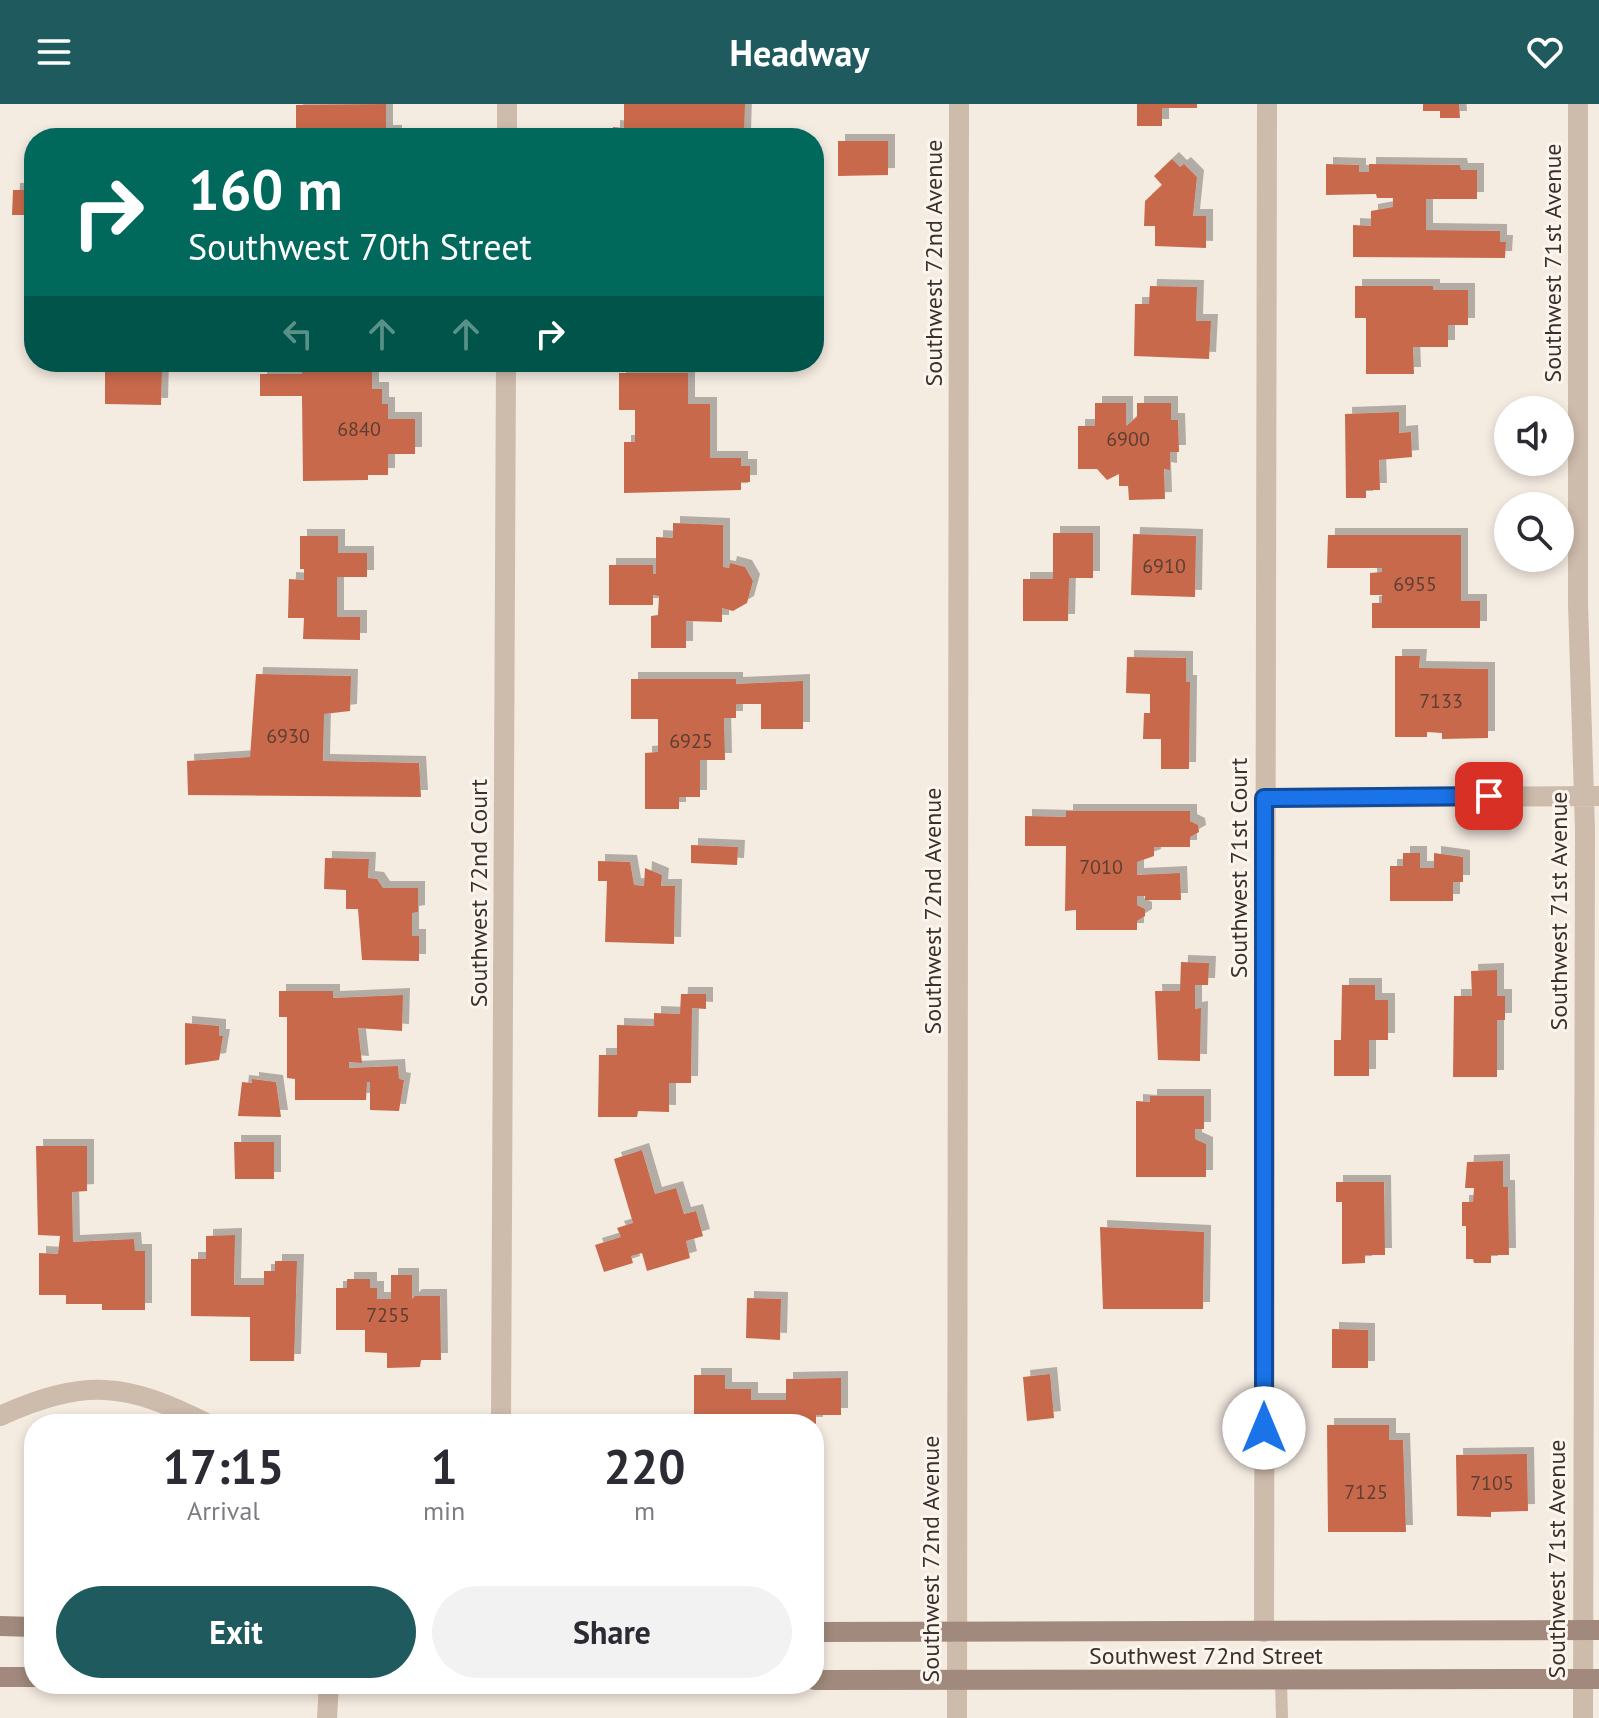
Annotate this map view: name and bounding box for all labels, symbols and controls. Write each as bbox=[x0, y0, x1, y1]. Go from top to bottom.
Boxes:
text: Headway bbox=[729, 29, 870, 76]
icon: menu bbox=[32, 30, 76, 74]
icon: heart bbox=[1523, 30, 1567, 74]
street label: Southwest 72nd Avenue bbox=[918, 140, 949, 386]
street label: Southwest 71st Avenue bbox=[1537, 143, 1568, 383]
text: 160 m bbox=[188, 153, 343, 225]
icon: right bbox=[56, 160, 160, 264]
text: Southwest 70th Street bbox=[188, 223, 532, 270]
icon: left bbox=[276, 312, 320, 356]
icon: ahead bbox=[360, 312, 404, 356]
icon: ahead bbox=[444, 312, 488, 356]
icon: right bbox=[528, 312, 572, 356]
map controls bbox=[1494, 396, 1574, 572]
button: sound bbox=[1494, 396, 1574, 476]
house number: 6840 bbox=[337, 416, 381, 442]
house number: 6900 bbox=[1106, 426, 1150, 452]
button: search bbox=[1494, 492, 1574, 572]
house number: 6910 bbox=[1142, 553, 1186, 579]
house number: 6955 bbox=[1393, 571, 1437, 597]
house number: 7133 bbox=[1419, 688, 1463, 714]
house number: 6930 bbox=[266, 723, 310, 749]
house number: 6925 bbox=[669, 728, 713, 754]
street label: Southwest 71st Court bbox=[1223, 758, 1254, 978]
pin bbox=[1455, 762, 1523, 830]
icon: arrive bbox=[1467, 774, 1511, 818]
street label: Southwest 72nd Court bbox=[463, 779, 494, 1007]
street label: Southwest 72nd Avenue bbox=[917, 788, 948, 1034]
street label: Southwest 71st Avenue bbox=[1543, 791, 1574, 1031]
house number: 7010 bbox=[1079, 854, 1123, 880]
house number: 7255 bbox=[366, 1302, 410, 1328]
position arrow bbox=[1222, 1386, 1306, 1470]
text: 17:15 bbox=[163, 1435, 284, 1497]
text: 1 bbox=[430, 1435, 458, 1497]
text: 220 bbox=[604, 1435, 685, 1497]
street label: Southwest 72nd Avenue bbox=[915, 1436, 946, 1682]
street label: Southwest 71st Avenue bbox=[1541, 1439, 1572, 1679]
house number: 7105 bbox=[1470, 1470, 1514, 1496]
house number: 7125 bbox=[1344, 1479, 1388, 1505]
text: Arrival bbox=[187, 1494, 260, 1527]
text: min bbox=[423, 1494, 465, 1527]
text: m bbox=[634, 1494, 655, 1527]
button: Exit bbox=[56, 1586, 416, 1678]
button: Share bbox=[432, 1586, 792, 1678]
street label: Southwest 72nd Street bbox=[1089, 1640, 1323, 1671]

